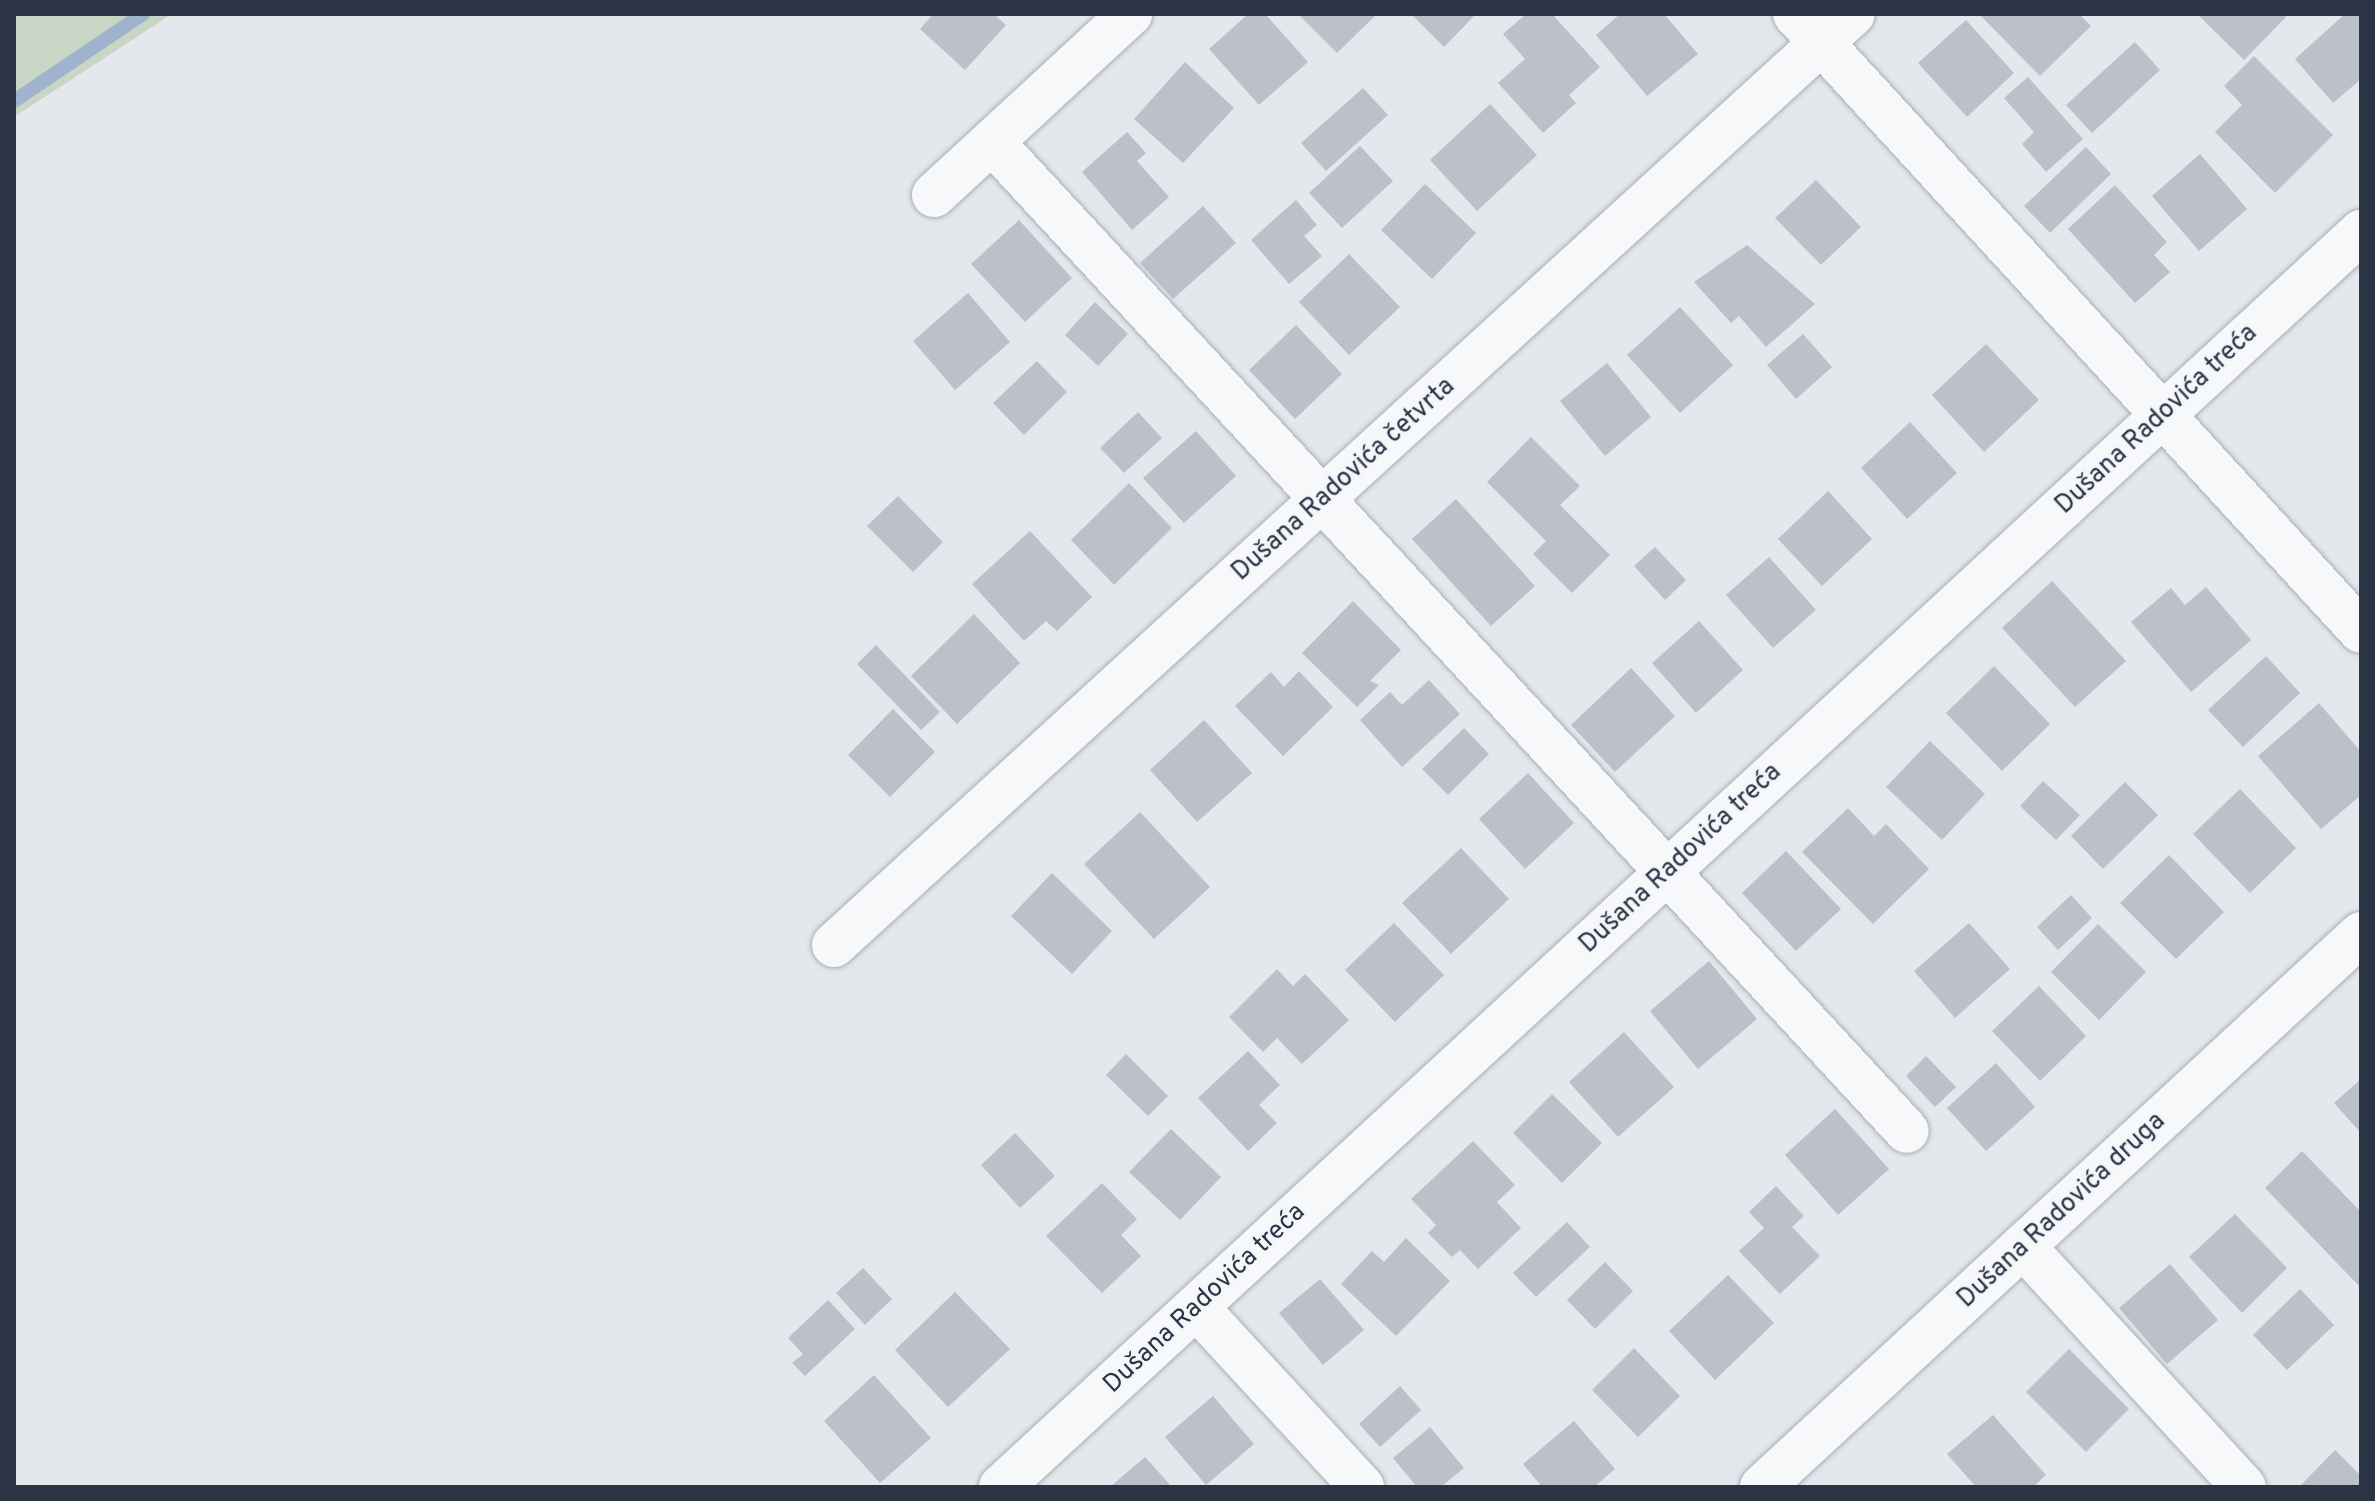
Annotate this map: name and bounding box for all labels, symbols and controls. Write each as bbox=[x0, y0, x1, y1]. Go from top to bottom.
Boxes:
street label: Dušana Radovića treća bbox=[2050, 318, 2264, 522]
street label: Dušana Radovića četvrta bbox=[1226, 372, 1462, 588]
street label: Dušana Radovića treća bbox=[1574, 757, 1788, 961]
street label: Dušana Radovića druga bbox=[1952, 1107, 2172, 1315]
street label: Dušana Radovića treća bbox=[1098, 1197, 1312, 1401]

